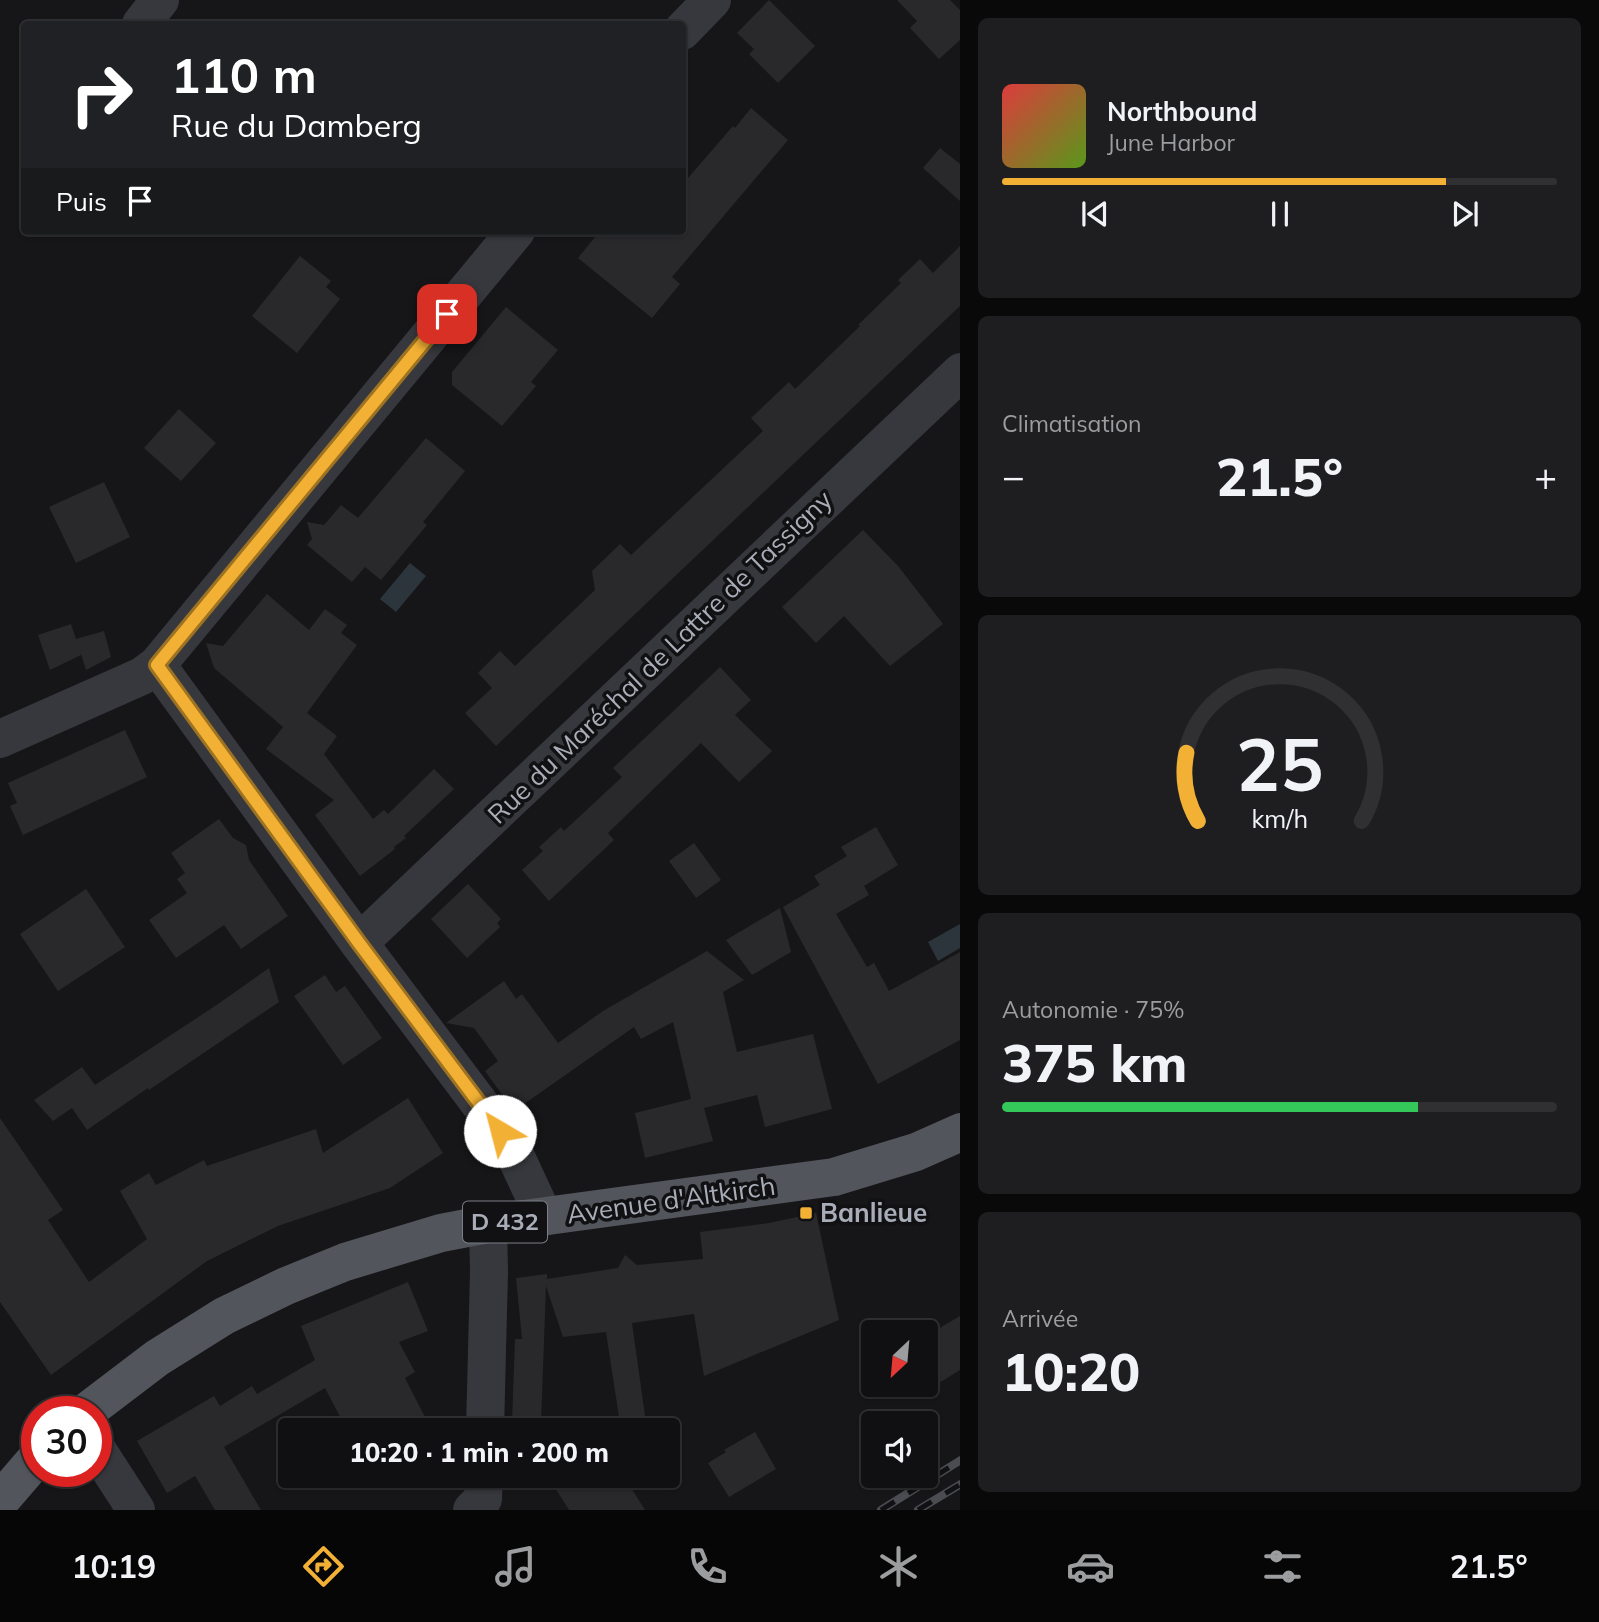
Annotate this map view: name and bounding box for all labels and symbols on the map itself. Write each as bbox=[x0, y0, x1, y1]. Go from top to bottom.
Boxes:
pin bbox=[417, 284, 477, 344]
street label: Rue du Maréchal de Lattre de Tassigny bbox=[481, 483, 839, 830]
position arrow bbox=[463, 1094, 537, 1168]
street label: Avenue d'Altkirch bbox=[565, 1169, 777, 1230]
place label: Banlieue bbox=[820, 1196, 927, 1229]
road number: D 432 bbox=[463, 1202, 547, 1242]
marker: Banlieue bbox=[798, 1205, 814, 1221]
north arrow bbox=[861, 1320, 938, 1396]
speed limit sign: 30 bbox=[21, 1396, 112, 1487]

